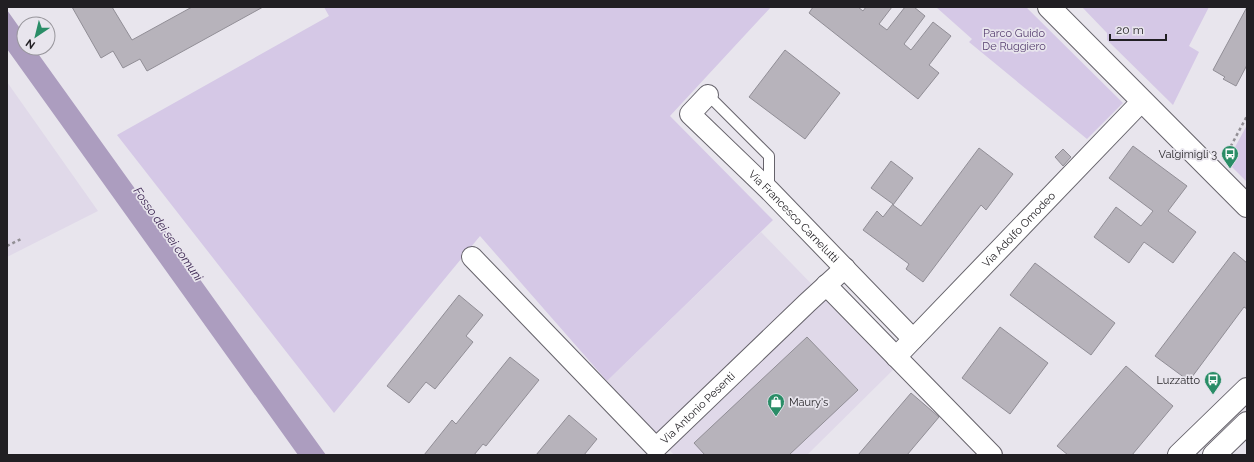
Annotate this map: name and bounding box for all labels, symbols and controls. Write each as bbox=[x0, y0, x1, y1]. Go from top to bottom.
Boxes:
north arrow bbox=[16, 16, 56, 56]
scale bar bbox=[1110, 16, 1166, 42]
text: 20 m bbox=[1116, 23, 1144, 37]
park label: Parco Guido De Ruggiero bbox=[982, 27, 1046, 53]
text: N bbox=[23, 36, 38, 52]
bus stop icon: Valgimigli 3 bbox=[1220, 144, 1240, 169]
place label: Valgimigli 3 bbox=[1159, 148, 1217, 161]
street label: Via Francesco Carnelutti bbox=[746, 168, 841, 265]
water label: Fosso dei sei comuni bbox=[130, 185, 206, 284]
street label: Via Adolfo Omodeo bbox=[980, 189, 1059, 270]
street label: Via Antonio Pesenti bbox=[658, 370, 738, 447]
bus stop icon: Luzzatto bbox=[1203, 370, 1223, 395]
place label: Luzzatto bbox=[1156, 374, 1200, 387]
shop icon: Maury's bbox=[766, 392, 786, 417]
place label: Maury's bbox=[789, 396, 828, 409]

